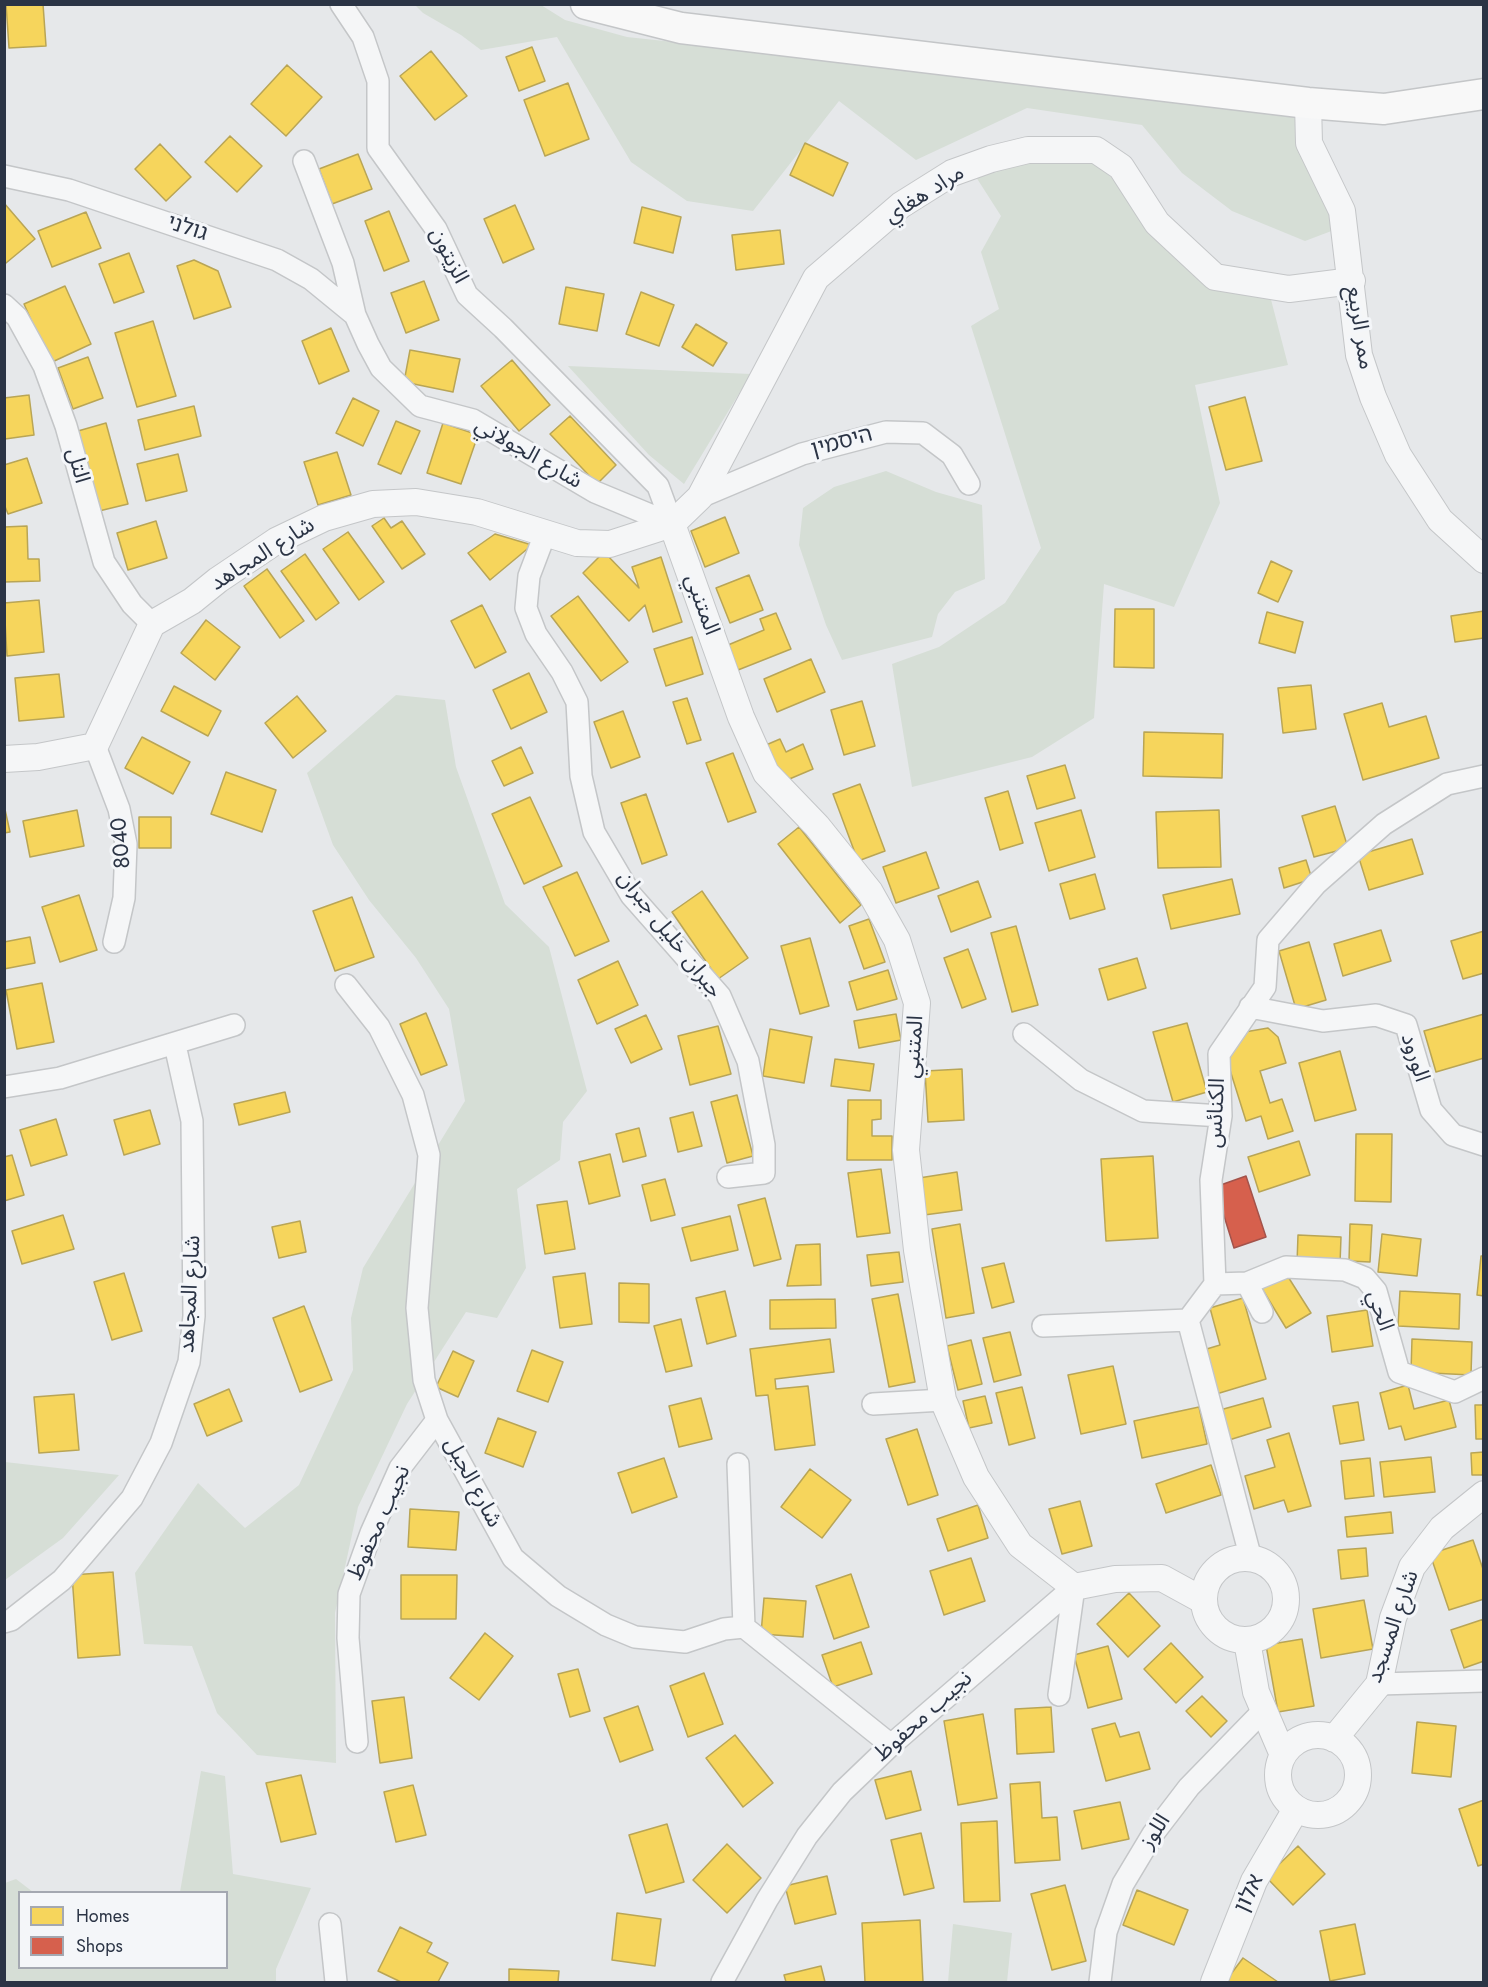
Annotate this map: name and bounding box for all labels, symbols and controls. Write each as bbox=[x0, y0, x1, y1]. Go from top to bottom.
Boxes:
street label: مراد هغاي bbox=[880, 160, 970, 230]
street label: גולני bbox=[163, 210, 211, 248]
street label: الزيتون bbox=[423, 224, 473, 288]
street label: ممر الربيع bbox=[1339, 284, 1379, 372]
street label: شارع الجولاني bbox=[470, 413, 586, 495]
street label: היסמין bbox=[808, 422, 876, 464]
street label: التل bbox=[60, 446, 94, 486]
street label: شارع المجاهد bbox=[206, 513, 320, 597]
street label: المتنبي bbox=[678, 571, 724, 639]
street label: 8040 bbox=[107, 816, 137, 870]
street label: جبران خليل جبران bbox=[611, 866, 727, 1004]
street label: المتنبي bbox=[900, 1015, 930, 1079]
street label: الورود bbox=[1394, 1030, 1434, 1086]
street label: الكنائس bbox=[1202, 1077, 1232, 1149]
street label: شارع المجاهد bbox=[175, 1234, 207, 1354]
street label: الحي bbox=[1360, 1287, 1398, 1335]
street label: شارع الجبل bbox=[437, 1434, 507, 1532]
street label: نجيب محفوظ bbox=[343, 1461, 417, 1585]
street label: شارع المسجد bbox=[1362, 1567, 1426, 1687]
street label: نجيب محفوظ bbox=[869, 1666, 979, 1768]
street label: اللوز bbox=[1135, 1810, 1177, 1854]
street label: אלון bbox=[1230, 1871, 1270, 1917]
legend bbox=[18, 1891, 228, 1969]
text: Homes bbox=[76, 1903, 129, 1929]
text: Shops bbox=[76, 1933, 123, 1959]

